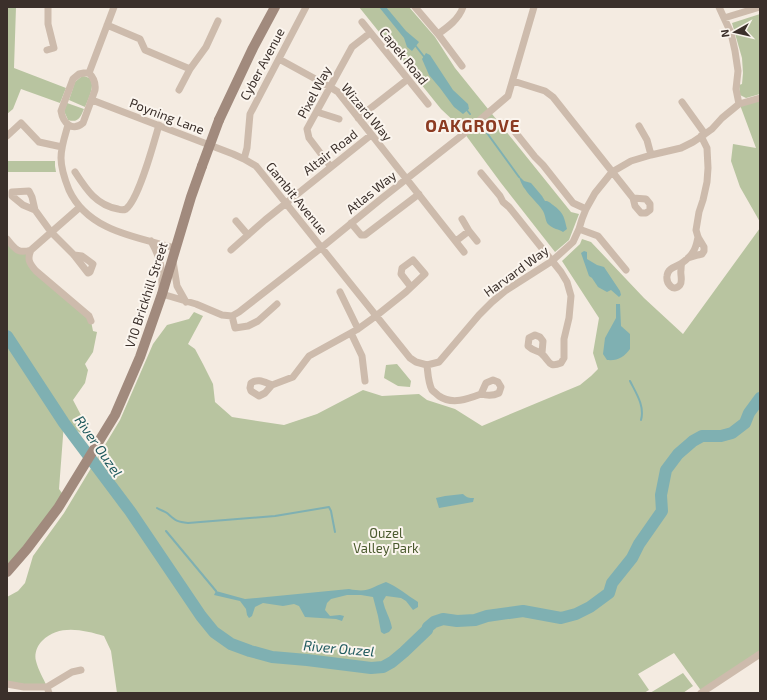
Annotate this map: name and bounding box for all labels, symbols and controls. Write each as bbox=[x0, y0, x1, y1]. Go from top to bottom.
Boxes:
north arrow bbox=[715, 12, 755, 52]
street label: Capek Road bbox=[376, 24, 432, 88]
street label: Cyber Avenue bbox=[236, 25, 288, 103]
text: N bbox=[718, 29, 732, 38]
street label: Pixel Way bbox=[294, 63, 335, 121]
street label: Wizard Way bbox=[338, 80, 396, 144]
street label: Poyning Lane bbox=[127, 94, 207, 138]
district label: OAKGROVE bbox=[425, 115, 521, 135]
street label: Altair Road bbox=[299, 126, 361, 178]
street label: Gambit Avenue bbox=[263, 159, 331, 237]
street label: Atlas Way bbox=[343, 167, 399, 217]
street label: V10 Brickhill Street bbox=[121, 240, 171, 350]
street label: Harvard Way bbox=[480, 242, 552, 300]
water label: River Ouzel bbox=[72, 412, 126, 480]
park label: Ouzel Valley Park bbox=[353, 525, 419, 556]
water label: River Ouzel bbox=[303, 636, 375, 660]

